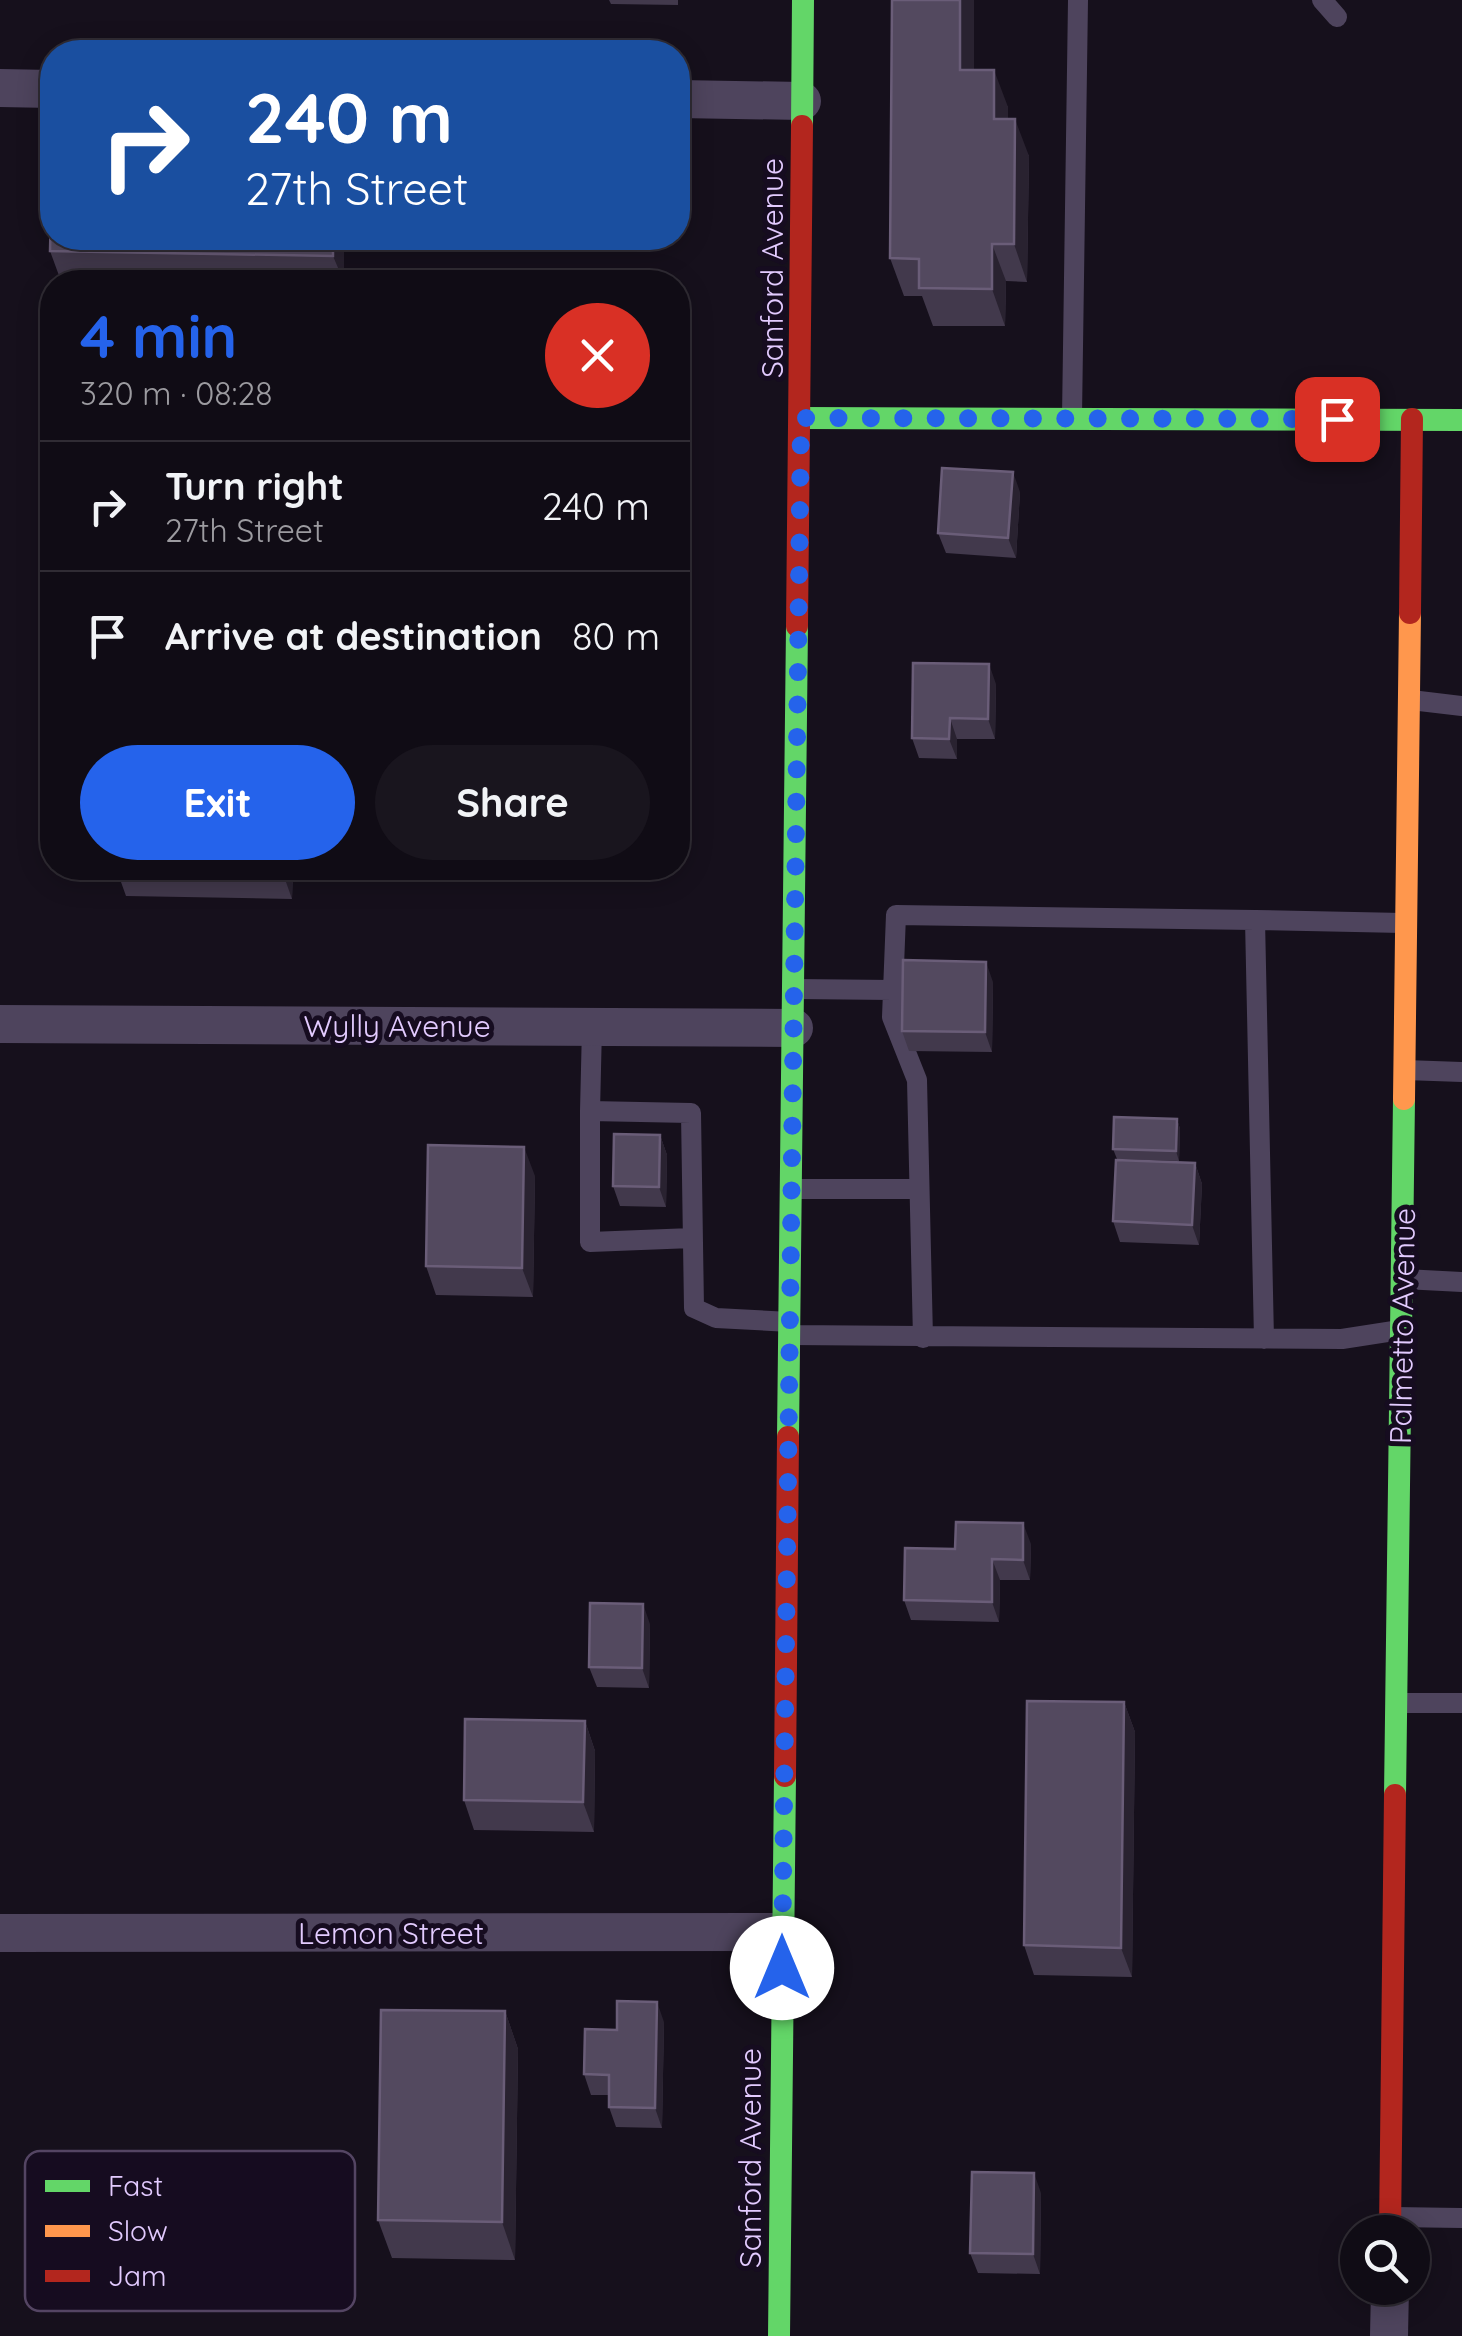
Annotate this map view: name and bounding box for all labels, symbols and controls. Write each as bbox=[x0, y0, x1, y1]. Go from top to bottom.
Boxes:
text: 240 m bbox=[245, 73, 453, 161]
icon: right bbox=[80, 80, 210, 210]
street label: Sanford Avenue bbox=[753, 158, 791, 378]
text: 27th Street bbox=[245, 160, 468, 216]
text: 4 min bbox=[80, 298, 237, 373]
button: close bbox=[545, 303, 650, 408]
text: 320 m · 08:28 bbox=[80, 373, 272, 413]
pin bbox=[1295, 377, 1380, 462]
icon: arrive bbox=[1310, 392, 1365, 447]
text: Turn right bbox=[165, 462, 344, 510]
icon: right bbox=[80, 479, 135, 534]
text: 240 m bbox=[542, 482, 650, 530]
text: 27th Street bbox=[165, 510, 324, 550]
icon: arrive bbox=[80, 609, 135, 664]
text: Arrive at destination bbox=[165, 612, 542, 660]
text: 80 m bbox=[572, 612, 660, 660]
button: Exit bbox=[80, 745, 355, 860]
button: Share bbox=[375, 745, 650, 860]
street label: Wylly Avenue bbox=[303, 1007, 491, 1045]
street label: Palmetto Avenue bbox=[1381, 1208, 1423, 1444]
street label: Lemon Street bbox=[298, 1914, 484, 1952]
position arrow bbox=[730, 1916, 834, 2020]
street label: Sanford Avenue bbox=[731, 2048, 769, 2268]
legend bbox=[25, 2151, 355, 2311]
text: Fast bbox=[108, 2168, 163, 2203]
text: Slow bbox=[108, 2213, 168, 2248]
map controls bbox=[1340, 2215, 1430, 2305]
button: search bbox=[1340, 2215, 1430, 2305]
text: Jam bbox=[108, 2258, 167, 2293]

